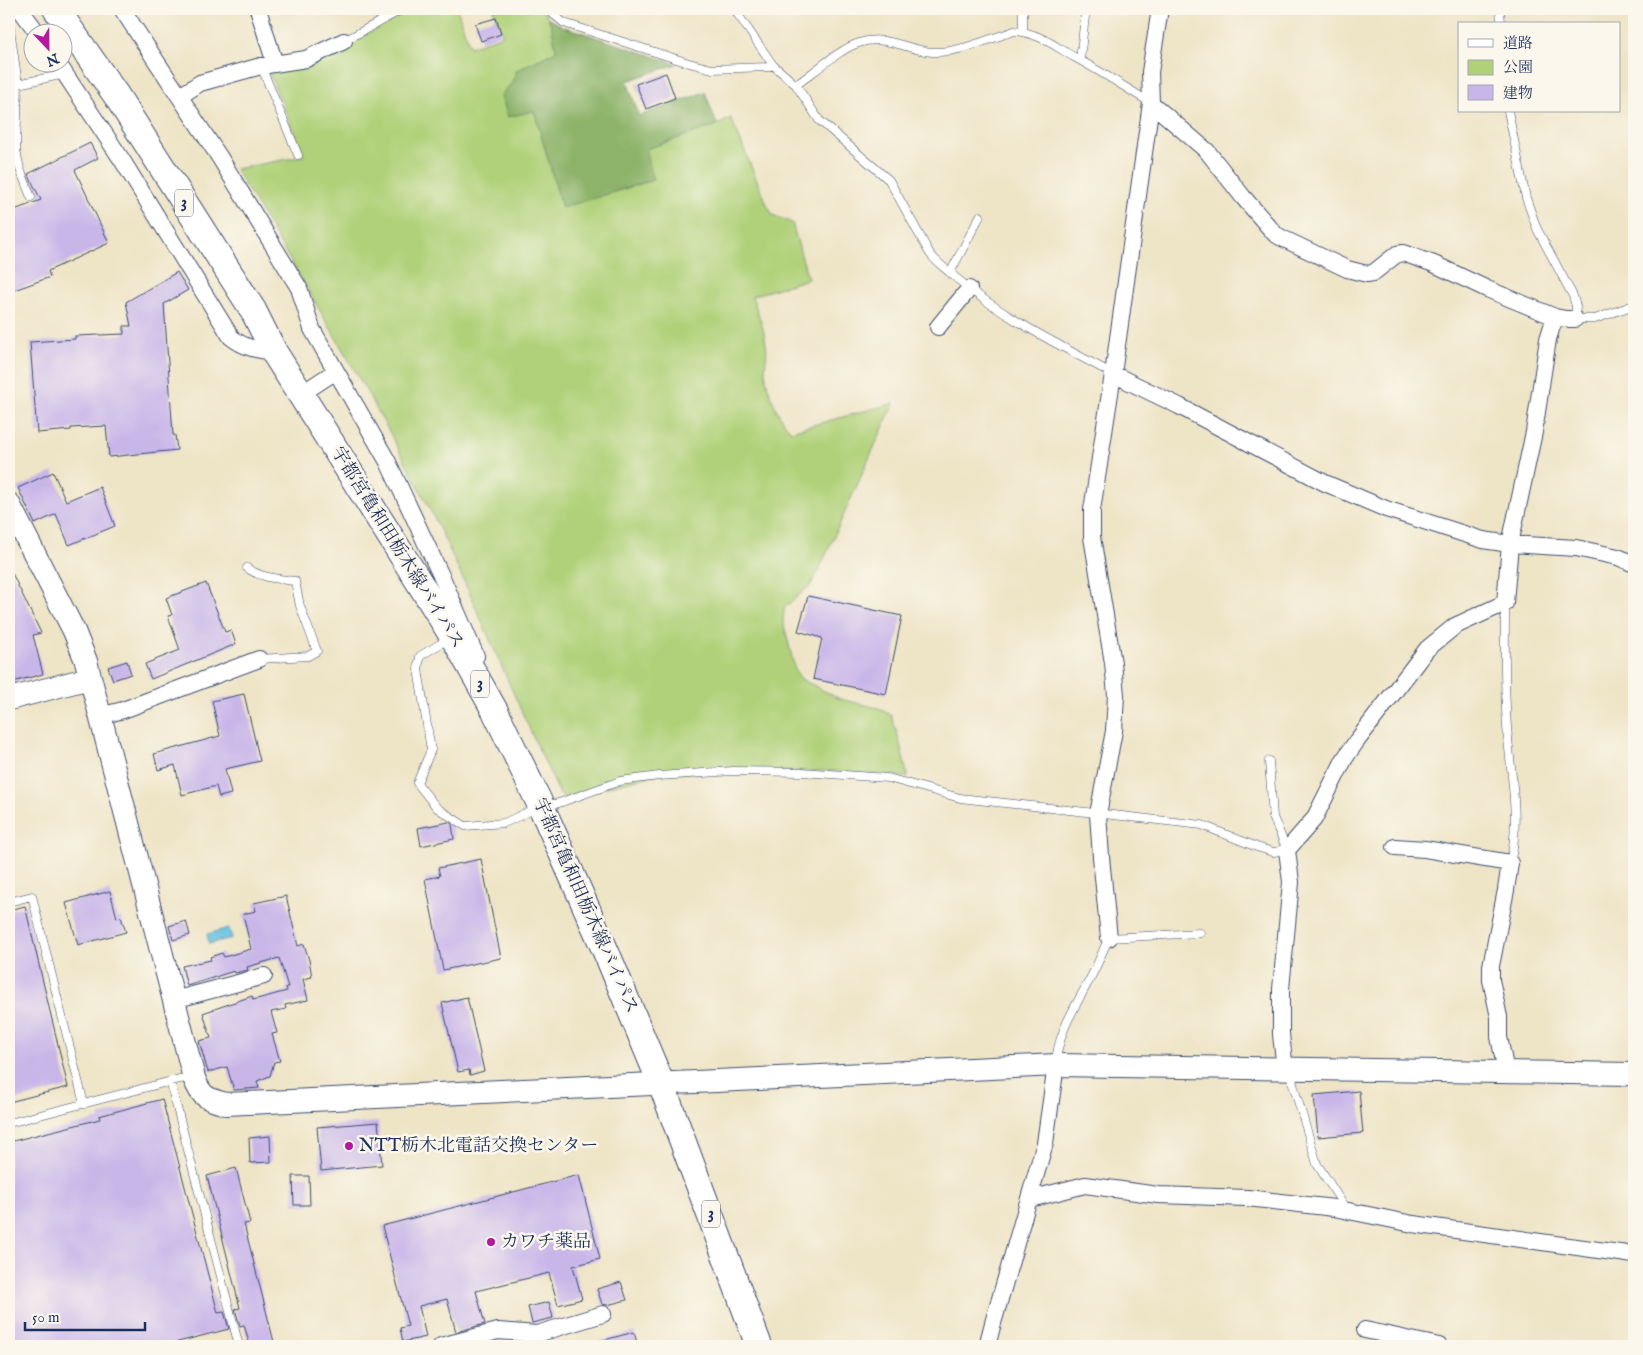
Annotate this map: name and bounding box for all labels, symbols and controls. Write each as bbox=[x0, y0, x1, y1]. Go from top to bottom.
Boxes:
north arrow bbox=[22, 22, 72, 72]
legend bbox=[1458, 22, 1620, 112]
text: 道路 bbox=[1503, 34, 1533, 53]
text: N bbox=[44, 48, 62, 70]
text: 公園 bbox=[1503, 58, 1533, 77]
text: 建物 bbox=[1503, 84, 1533, 103]
road number: 3 bbox=[175, 190, 193, 217]
street label: 宇都宮亀和田栃木線バイパス bbox=[325, 443, 469, 653]
road number: 3 bbox=[471, 671, 489, 698]
street label: 宇都宮亀和田栃木線バイパス bbox=[527, 795, 643, 1017]
place label: NTT栃木北電話交換センター bbox=[359, 1135, 598, 1158]
marker: NTT栃木北電話交換センター bbox=[343, 1140, 355, 1152]
road number: 3 bbox=[702, 1200, 720, 1228]
place label: カワチ薬品 bbox=[501, 1231, 591, 1254]
marker: カワチ薬品 bbox=[485, 1236, 497, 1248]
scale bar bbox=[25, 1300, 145, 1332]
text: 50 m bbox=[32, 1308, 60, 1327]

